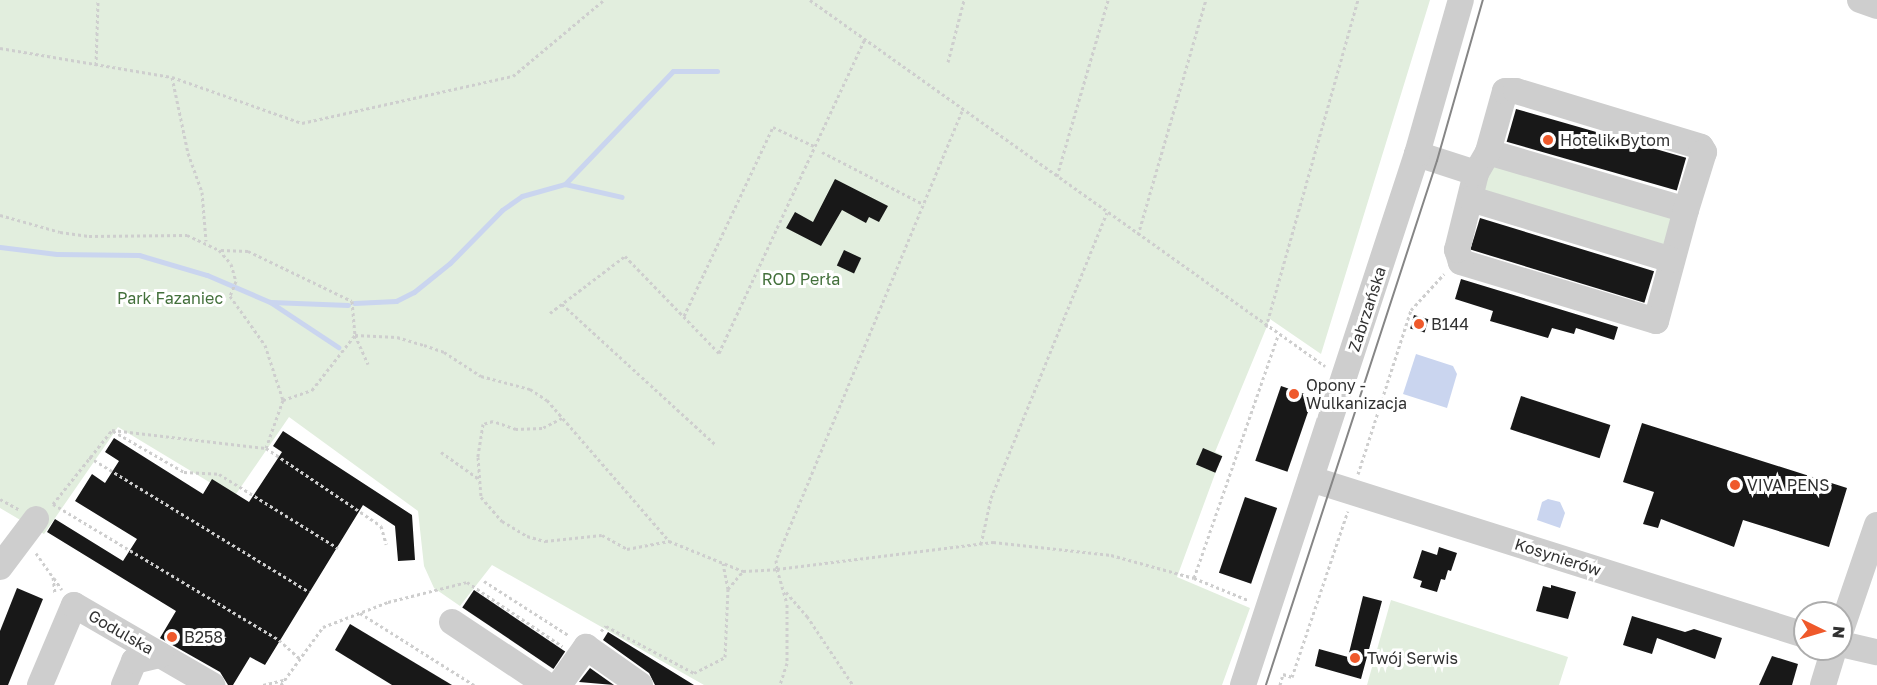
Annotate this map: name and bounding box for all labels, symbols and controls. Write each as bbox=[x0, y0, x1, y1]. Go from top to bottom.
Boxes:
place label: Hotelik Bytom bbox=[1560, 130, 1670, 150]
marker: Hotelik Bytom bbox=[1541, 133, 1555, 147]
street label: Zabrzańska bbox=[1344, 264, 1390, 354]
park label: ROD Perła bbox=[762, 269, 840, 289]
park label: Park Fazaniec bbox=[117, 288, 223, 308]
place label: B144 bbox=[1431, 314, 1469, 334]
marker: B144 bbox=[1412, 317, 1426, 331]
place label: Opony - Wulkanizacja bbox=[1306, 375, 1407, 413]
marker: Opony - Wulkanizacja bbox=[1287, 387, 1301, 401]
place label: VIVA PENS bbox=[1747, 475, 1829, 495]
marker: VIVA PENS bbox=[1728, 478, 1742, 492]
street label: Kosynierów bbox=[1512, 534, 1604, 580]
north arrow bbox=[1793, 601, 1853, 661]
street label: Godulska bbox=[85, 606, 157, 658]
text: N bbox=[1828, 625, 1849, 639]
place label: B258 bbox=[184, 627, 223, 647]
marker: B258 bbox=[165, 630, 179, 644]
place label: Twój Serwis bbox=[1367, 648, 1458, 668]
marker: Twój Serwis bbox=[1348, 651, 1362, 665]

